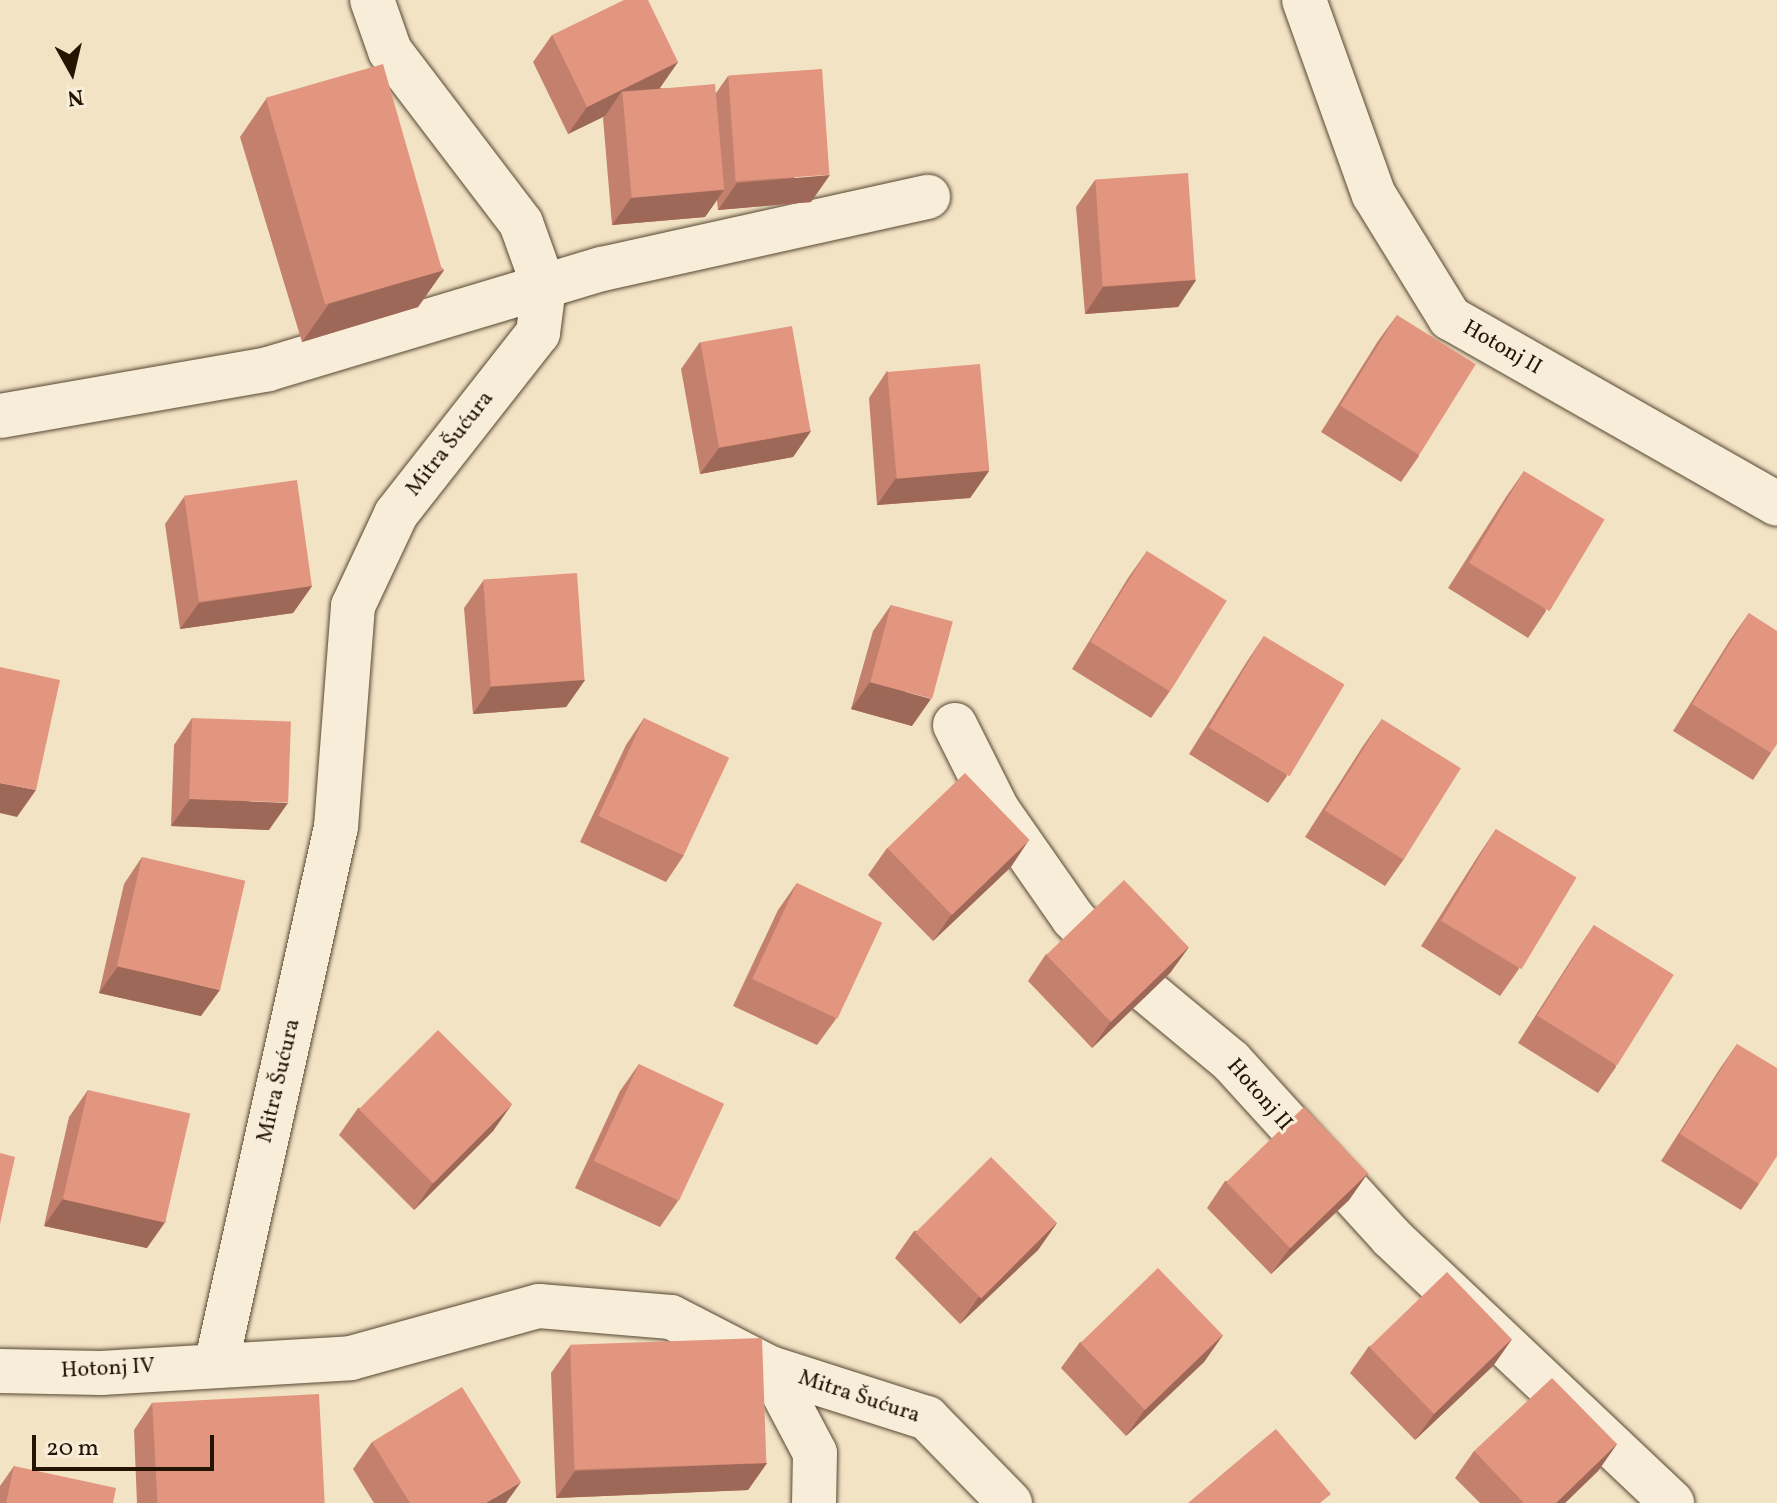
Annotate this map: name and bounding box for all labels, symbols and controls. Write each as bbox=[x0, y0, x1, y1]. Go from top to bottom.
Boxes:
north arrow bbox=[32, 32, 112, 112]
text: N bbox=[65, 80, 85, 113]
street label: Hotonj II bbox=[1458, 315, 1546, 381]
street label: Mitra Šućura bbox=[401, 386, 499, 502]
street label: Mitra Šućura bbox=[252, 1016, 306, 1146]
street label: Hotonj II bbox=[1221, 1054, 1297, 1136]
street label: Hotonj IV bbox=[60, 1353, 156, 1385]
street label: Mitra Šućura bbox=[795, 1365, 923, 1429]
scale bar bbox=[36, 1419, 218, 1469]
text: 20 m bbox=[46, 1432, 99, 1466]

